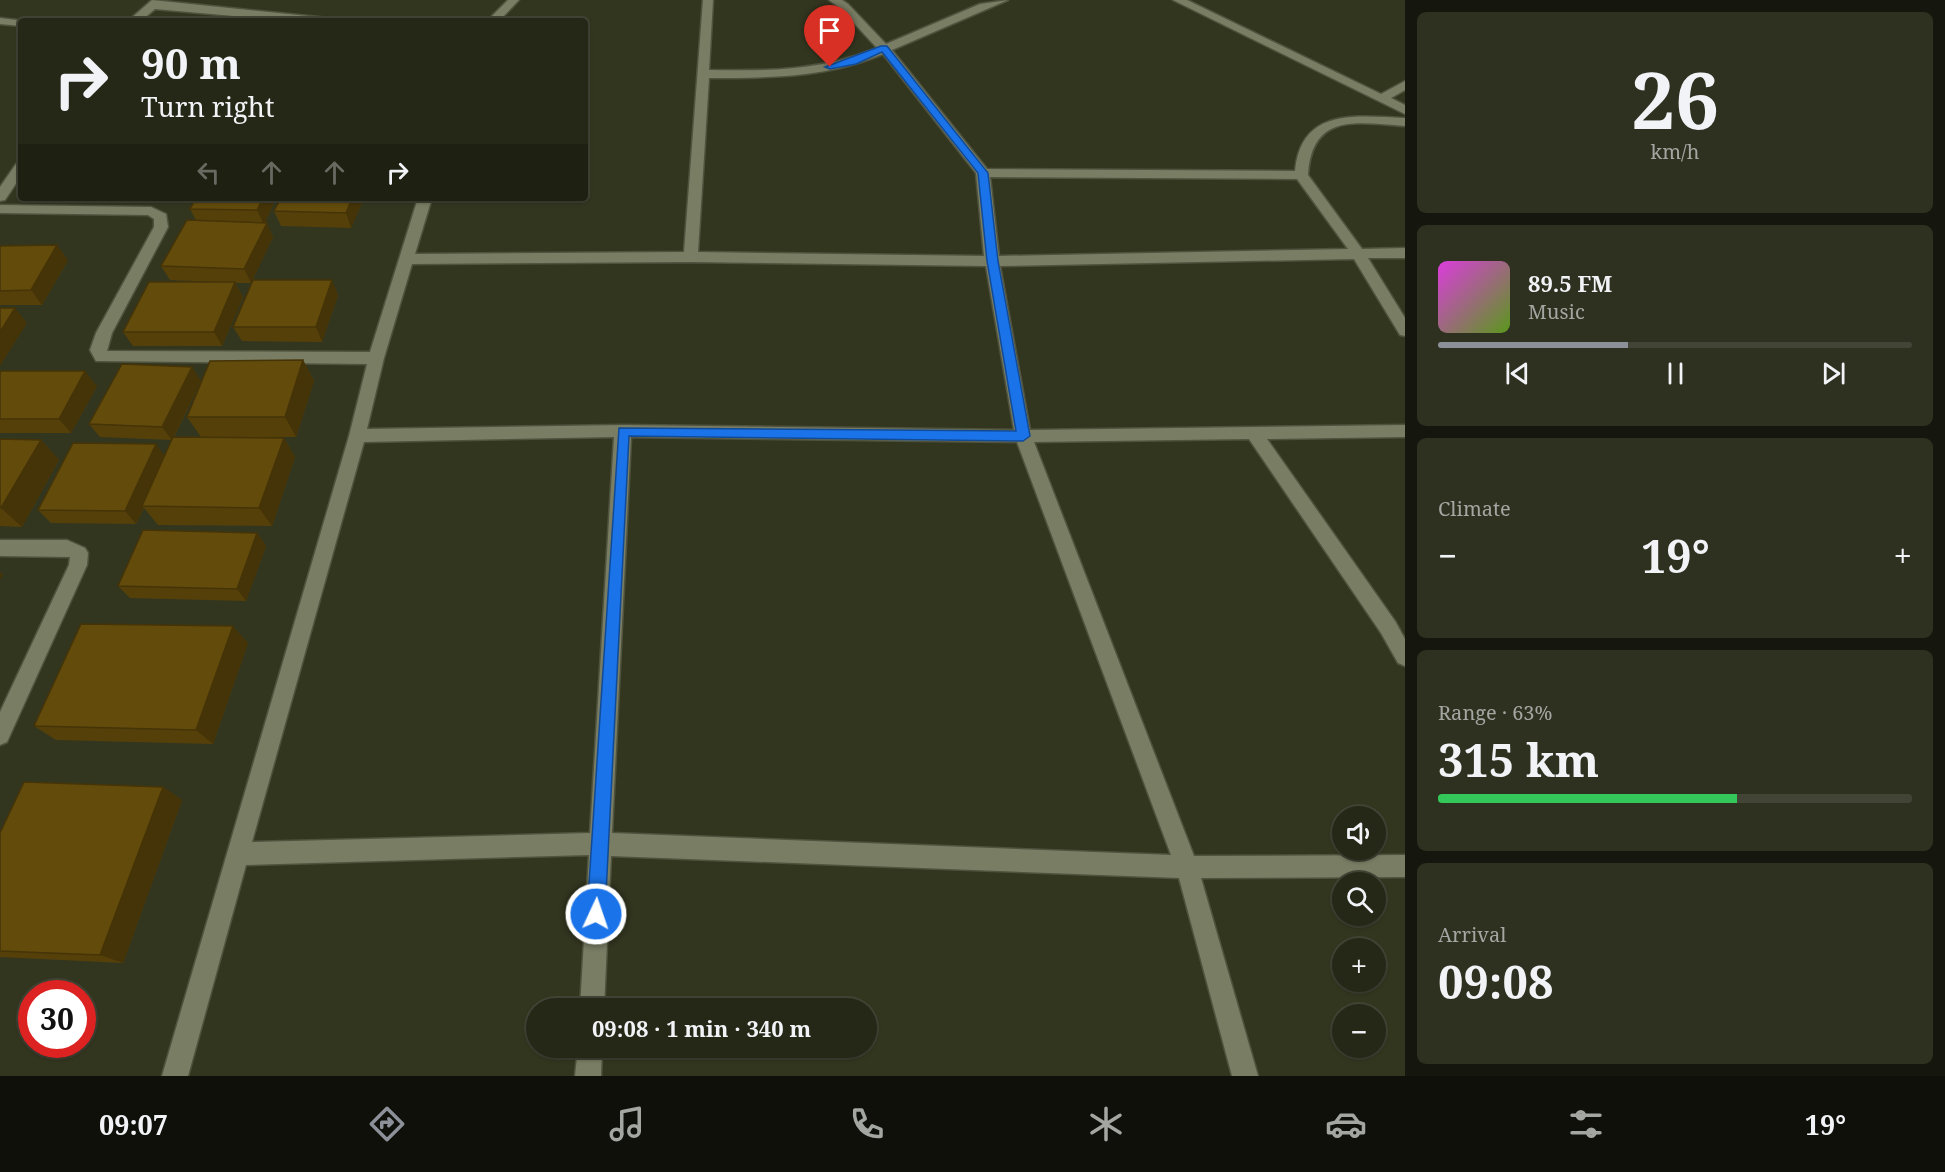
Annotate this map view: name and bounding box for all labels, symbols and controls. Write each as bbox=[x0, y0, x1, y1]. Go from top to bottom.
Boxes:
pin bbox=[804, 5, 855, 67]
icon: arrive bbox=[813, 14, 846, 47]
text: 90 m bbox=[141, 34, 241, 91]
icon: right bbox=[42, 42, 120, 120]
text: 26 bbox=[1631, 46, 1719, 152]
text: Turn right bbox=[141, 88, 274, 125]
text: km/h bbox=[1650, 138, 1700, 165]
icon: left bbox=[192, 156, 225, 189]
icon: ahead bbox=[255, 156, 288, 189]
icon: ahead bbox=[318, 156, 351, 189]
icon: right bbox=[381, 156, 414, 189]
text: 89.5 FM bbox=[1528, 268, 1612, 298]
text: Music bbox=[1528, 298, 1585, 325]
icon: previous bbox=[1501, 357, 1534, 390]
icon: pause bbox=[1659, 357, 1692, 390]
icon: next bbox=[1817, 357, 1850, 390]
text: Climate bbox=[1438, 495, 1511, 522]
text: 19° bbox=[1641, 525, 1710, 586]
text: − bbox=[1438, 533, 1457, 578]
text: + bbox=[1894, 533, 1912, 578]
text: Range · 63% bbox=[1438, 699, 1552, 726]
text: 315 km bbox=[1438, 729, 1599, 790]
map controls bbox=[1332, 806, 1386, 1058]
button: sound bbox=[1332, 806, 1386, 860]
button: search bbox=[1332, 872, 1386, 926]
position arrow bbox=[564, 882, 628, 946]
text: Arrival bbox=[1438, 921, 1506, 948]
button: + bbox=[1332, 938, 1386, 992]
text: 09:08 bbox=[1438, 951, 1553, 1012]
speed limit sign: 30 bbox=[18, 980, 96, 1058]
button: − bbox=[1332, 1004, 1386, 1058]
text: 09:08 · 1 min · 340 m bbox=[592, 1013, 811, 1043]
icon: directions bbox=[366, 1103, 408, 1145]
icon: music bbox=[606, 1103, 648, 1145]
icon: phone bbox=[846, 1103, 888, 1145]
icon: climate bbox=[1085, 1103, 1127, 1145]
icon: car bbox=[1325, 1103, 1367, 1145]
icon: filters bbox=[1565, 1103, 1607, 1145]
text: 09:07 bbox=[99, 1106, 168, 1143]
text: 19° bbox=[1805, 1106, 1846, 1143]

